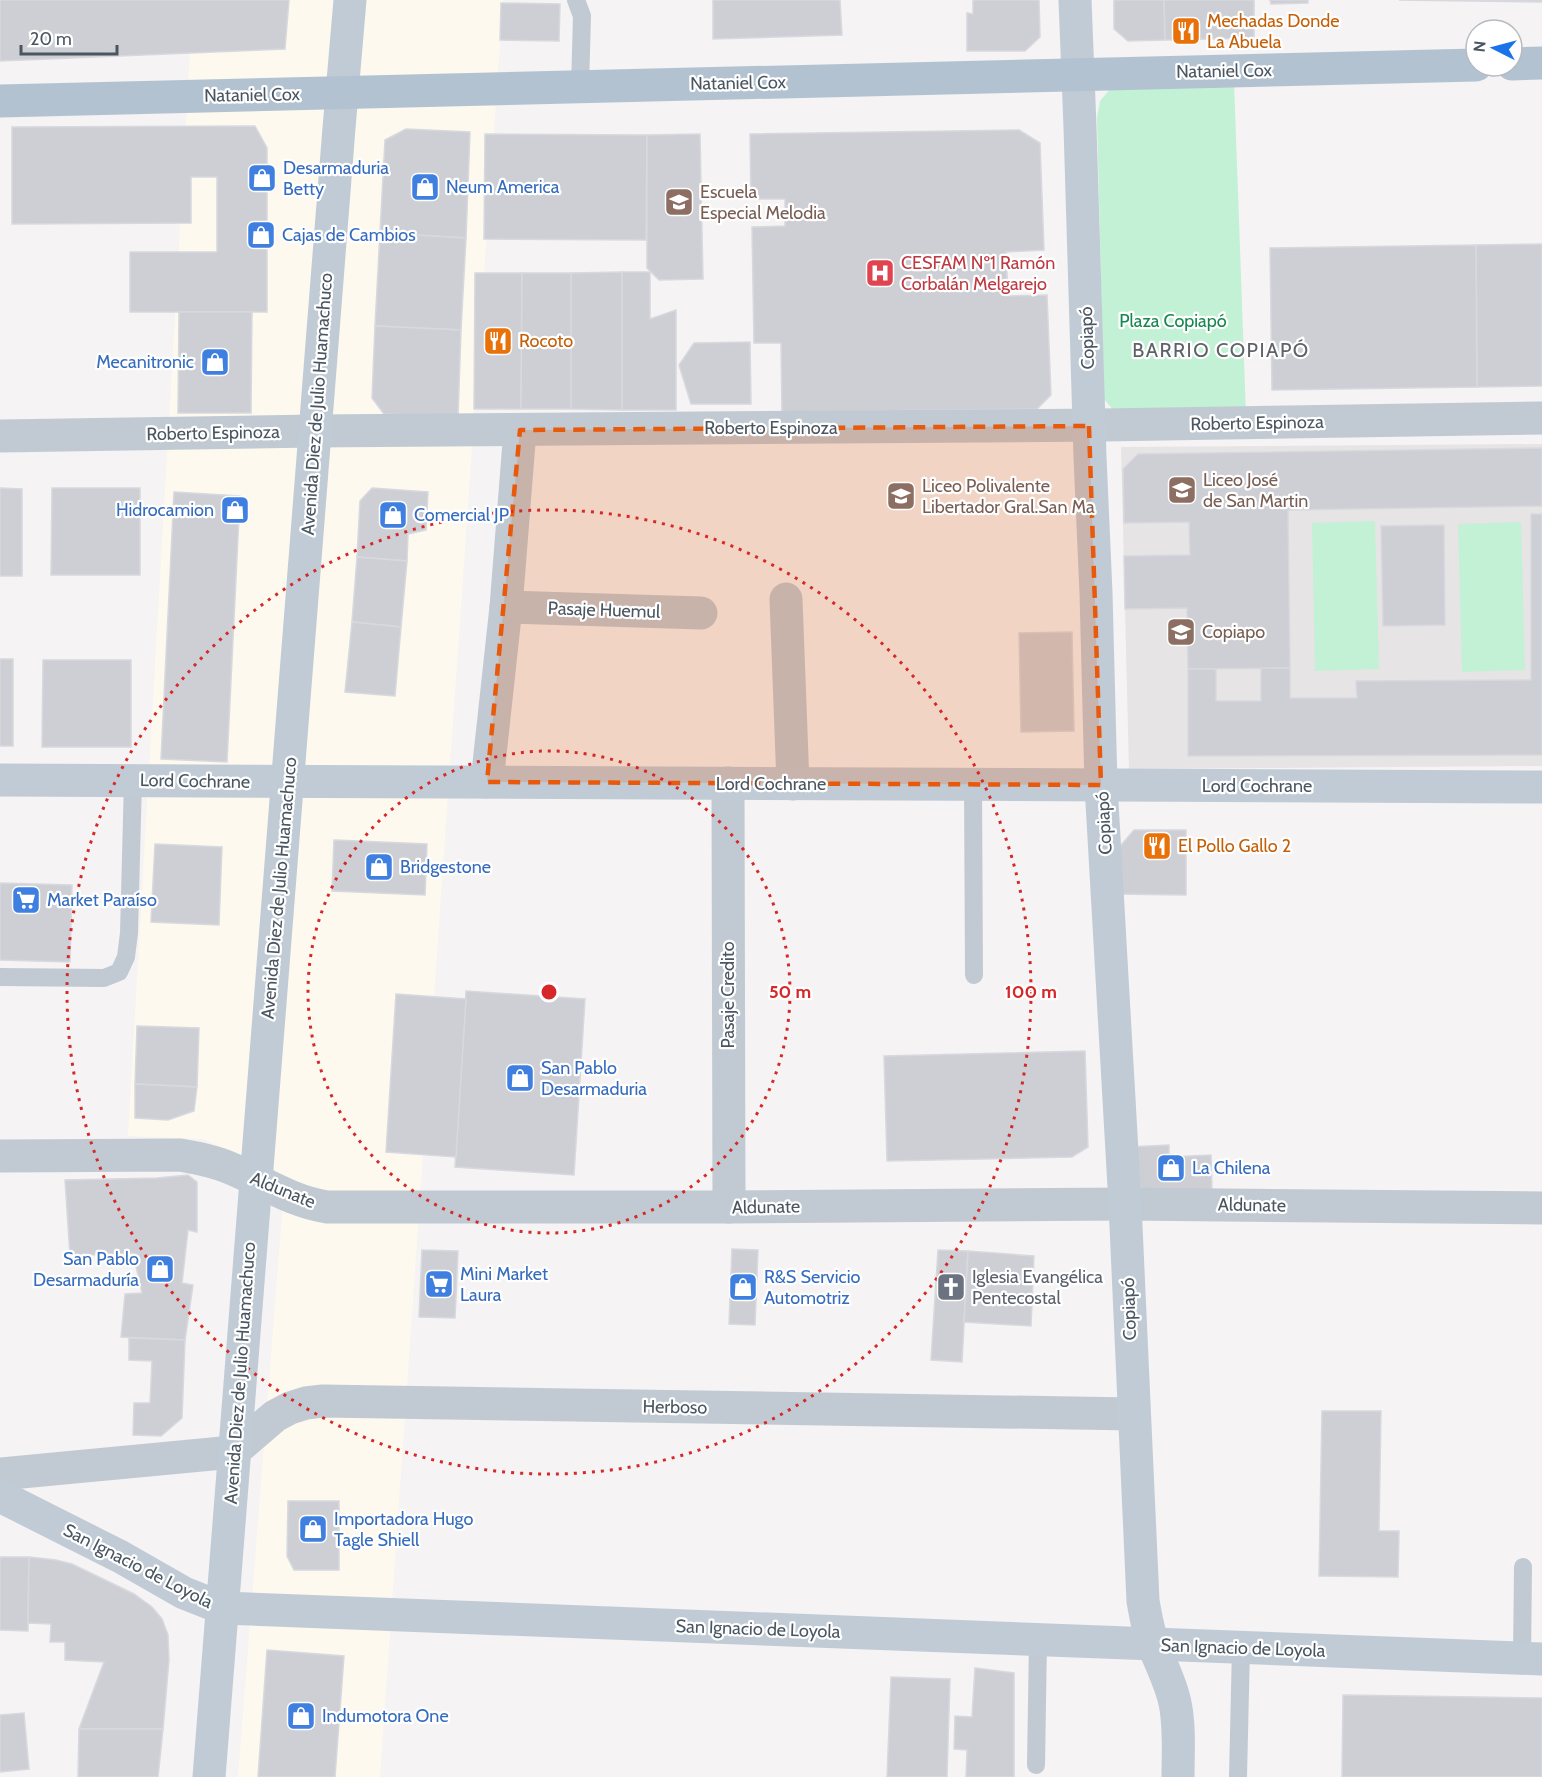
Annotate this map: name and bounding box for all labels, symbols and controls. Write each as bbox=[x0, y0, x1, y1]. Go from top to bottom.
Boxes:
place label: Mechadas Donde La Abuela bbox=[1207, 10, 1339, 53]
restaurant icon: Mechadas Donde La Abuela bbox=[1170, 15, 1202, 47]
scale bar bbox=[21, 18, 117, 56]
north arrow bbox=[1464, 18, 1524, 78]
text: 20 m bbox=[30, 28, 72, 50]
text: N bbox=[1470, 40, 1490, 53]
street label: Nataniel Cox bbox=[1176, 59, 1273, 83]
street label: Nataniel Cox bbox=[690, 71, 787, 95]
street label: Nataniel Cox bbox=[204, 83, 301, 107]
place label: Desarmaduria Betty bbox=[283, 157, 389, 200]
shop icon: Desarmaduria Betty bbox=[246, 162, 278, 194]
shop icon: Neum America bbox=[409, 171, 441, 203]
place label: Neum America bbox=[446, 176, 560, 198]
place label: Escuela Especial Melodia bbox=[700, 181, 826, 224]
school or university icon: Escuela Especial Melodia bbox=[663, 186, 695, 218]
shop icon: Cajas de Cambios bbox=[245, 219, 277, 251]
place label: Cajas de Cambios bbox=[282, 224, 416, 246]
place label: CESFAM Nº1 Ramón Corbalán Melgarejo bbox=[901, 252, 1055, 295]
hospital icon: CESFAM Nº1 Ramón Corbalán Melgarejo bbox=[864, 257, 896, 289]
street label: Avenida Diez de Julio Huamachuco bbox=[297, 272, 337, 536]
street label: Copiapó bbox=[1075, 306, 1099, 370]
park label: Plaza Copiapó bbox=[1119, 310, 1227, 332]
restaurant icon: Rocoto bbox=[482, 325, 514, 357]
place label: Rocoto bbox=[519, 330, 573, 352]
district label: BARRIO COPIAPÓ bbox=[1132, 338, 1310, 362]
shop icon: Mecanitronic bbox=[199, 346, 231, 378]
place label: Mecanitronic bbox=[96, 351, 194, 373]
street label: Roberto Espinoza bbox=[1190, 411, 1324, 435]
street label: Roberto Espinoza bbox=[704, 417, 838, 439]
street label: Roberto Espinoza bbox=[146, 421, 280, 445]
place label: Liceo José de San Martin bbox=[1203, 469, 1308, 512]
school or university icon: Liceo José de San Martin bbox=[1166, 474, 1198, 506]
place label: Liceo Polivalente Libertador Gral.San Ma bbox=[922, 475, 1095, 518]
school or university icon: Liceo Polivalente Libertador Gral.San Ma bbox=[885, 480, 917, 512]
shop icon: Hidrocamion bbox=[219, 494, 251, 526]
place label: Hidrocamion bbox=[116, 499, 214, 521]
shop icon: Comercial JP bbox=[377, 499, 409, 531]
place label: Comercial JP bbox=[414, 504, 509, 526]
street label: Pasaje Huemul bbox=[547, 597, 661, 623]
school or university icon: Copiapo bbox=[1165, 616, 1197, 648]
place label: Copiapo bbox=[1202, 621, 1265, 643]
street label: Avenida Diez de Julio Huamachuco bbox=[257, 756, 301, 1020]
street label: Lord Cochrane bbox=[140, 769, 250, 793]
street label: Lord Cochrane bbox=[716, 773, 826, 795]
street label: Lord Cochrane bbox=[1202, 775, 1312, 797]
street label: Copiapó bbox=[1091, 791, 1117, 855]
restaurant icon: El Pollo Gallo 2 bbox=[1141, 830, 1173, 862]
place label: El Pollo Gallo 2 bbox=[1178, 835, 1291, 857]
shop icon: Bridgestone bbox=[363, 851, 395, 883]
place label: Bridgestone bbox=[400, 856, 491, 878]
supermarket icon: Market Paraíso bbox=[10, 884, 42, 916]
place label: Market Paraíso bbox=[47, 889, 157, 911]
street label: Pasaje Credito bbox=[717, 941, 739, 1049]
text: 50 m bbox=[769, 981, 811, 1003]
text: 100 m bbox=[1005, 981, 1057, 1003]
centre of rings bbox=[539, 982, 559, 1002]
place label: San Pablo Desarmaduria bbox=[541, 1057, 647, 1100]
shop icon: San Pablo Desarmaduria bbox=[504, 1062, 536, 1094]
shop icon: La Chilena bbox=[1155, 1152, 1187, 1184]
place label: La Chilena bbox=[1192, 1157, 1271, 1179]
street label: Aldunate bbox=[247, 1167, 319, 1213]
street label: Aldunate bbox=[1218, 1193, 1286, 1217]
street label: Aldunate bbox=[732, 1195, 800, 1219]
street label: Avenida Diez de Julio Huamachuco bbox=[220, 1241, 260, 1505]
place label: San Pablo Desarmaduría bbox=[33, 1248, 139, 1291]
shop icon: San Pablo Desarmaduría bbox=[144, 1253, 176, 1285]
place label: Mini Market Laura bbox=[460, 1263, 548, 1306]
place label: R&S Servicio Automotriz bbox=[764, 1266, 860, 1309]
place label: Iglesia Evangélica Pentecostal bbox=[972, 1266, 1103, 1309]
supermarket icon: Mini Market Laura bbox=[423, 1268, 455, 1300]
shop icon: R&S Servicio Automotriz bbox=[727, 1271, 759, 1303]
church icon: Iglesia Evangélica Pentecostal bbox=[935, 1271, 967, 1303]
street label: Copiapó bbox=[1117, 1277, 1141, 1341]
street label: Herboso bbox=[643, 1395, 708, 1419]
place label: Importadora Hugo Tagle Shiell bbox=[334, 1508, 474, 1551]
shop icon: Importadora Hugo Tagle Shiell bbox=[297, 1513, 329, 1545]
street label: San Ignacio de Loyola bbox=[60, 1519, 217, 1613]
street label: San Ignacio de Loyola bbox=[675, 1615, 841, 1643]
street label: San Ignacio de Loyola bbox=[1160, 1634, 1326, 1662]
shop icon: Indumotora One bbox=[285, 1700, 317, 1732]
place label: Indumotora One bbox=[322, 1705, 449, 1727]

